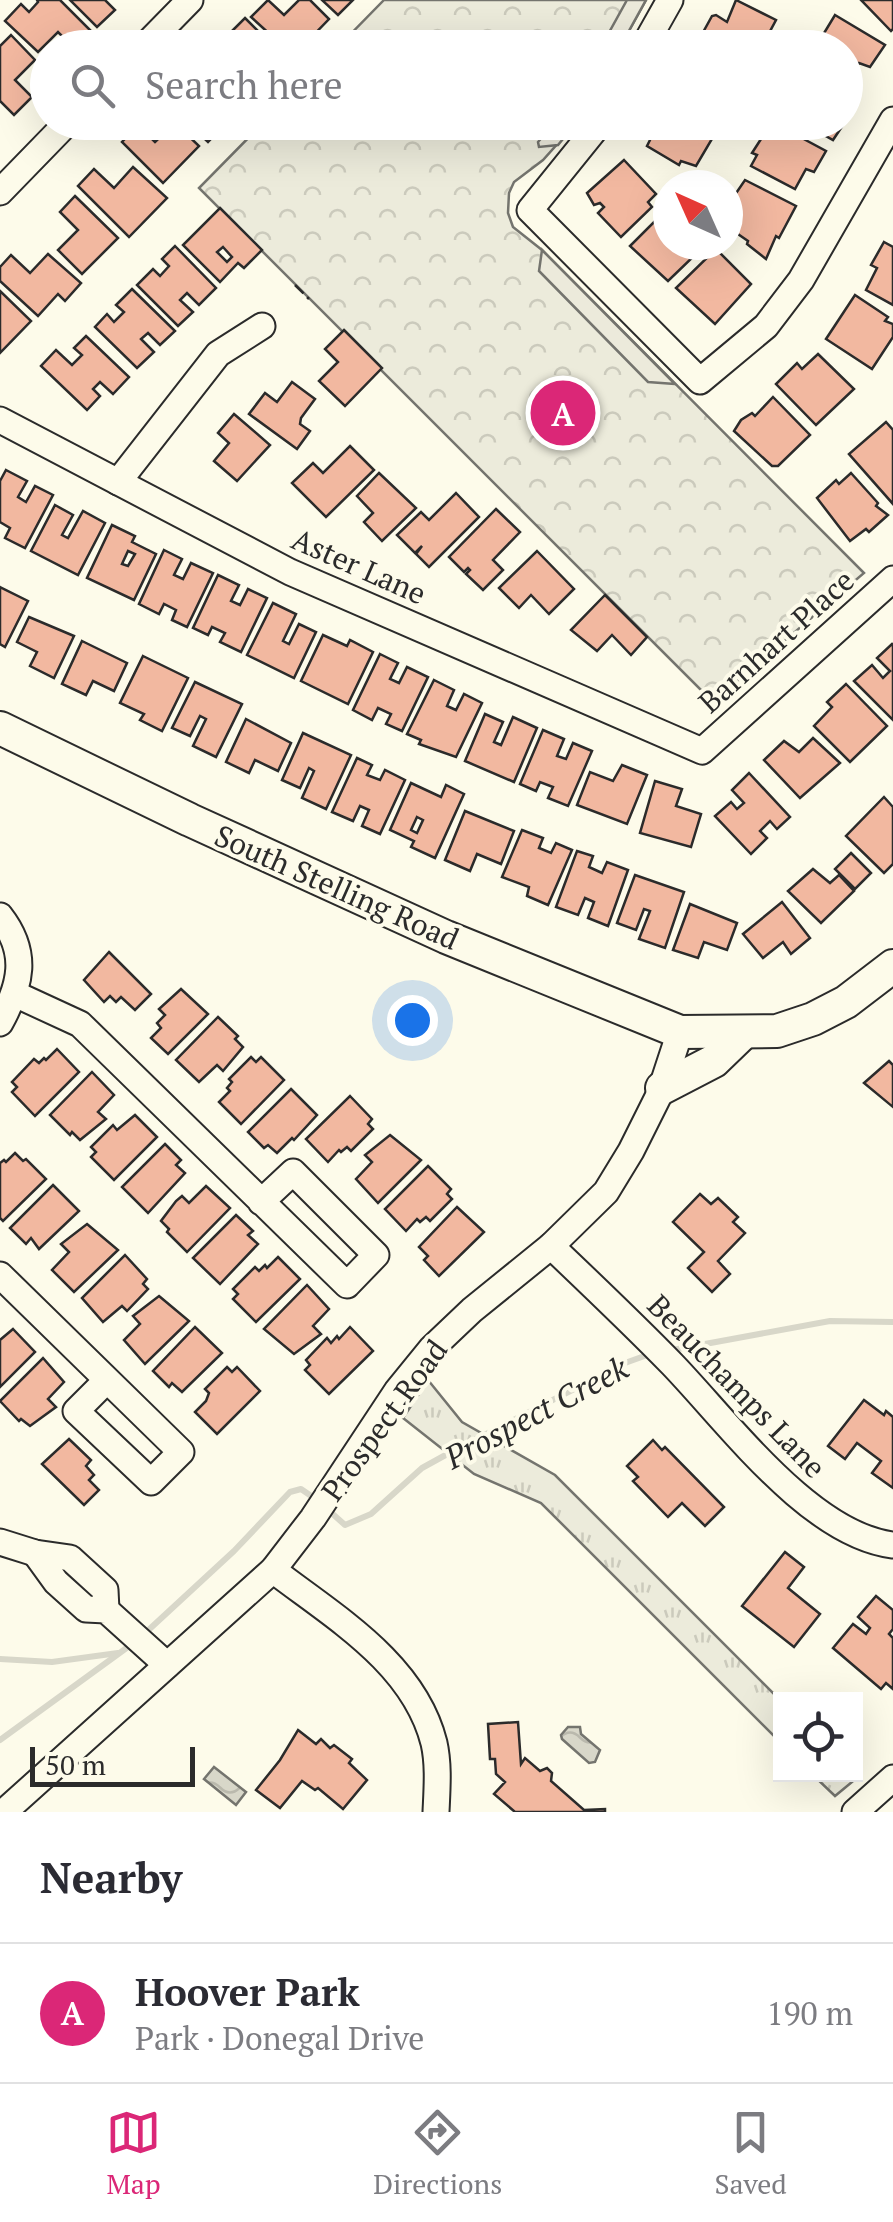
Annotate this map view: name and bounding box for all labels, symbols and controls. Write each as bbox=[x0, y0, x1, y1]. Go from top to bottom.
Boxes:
search box bbox=[30, 30, 863, 140]
icon: search bbox=[65, 58, 120, 113]
text: Search here bbox=[145, 60, 343, 110]
north arrow bbox=[653, 170, 743, 260]
pin: A bbox=[530, 376, 596, 450]
street label: Aster Lane bbox=[286, 519, 432, 613]
street label: Barnhart Place bbox=[690, 560, 862, 722]
street label: South Stelling Road bbox=[209, 815, 465, 959]
your location bbox=[387, 995, 438, 1046]
street label: Beauchamps Lane bbox=[639, 1286, 835, 1486]
street label: Prospect Road bbox=[312, 1331, 456, 1509]
water label: Prospect Creek bbox=[436, 1346, 636, 1478]
map controls bbox=[773, 1692, 863, 1782]
button: locate bbox=[773, 1692, 863, 1782]
scale bar bbox=[30, 1742, 195, 1786]
text: 50 m bbox=[45, 1746, 106, 1783]
text: Nearby bbox=[40, 1849, 182, 1905]
text: Hoover Park bbox=[135, 1967, 360, 2017]
text: A bbox=[61, 1992, 84, 2034]
text: 190 m bbox=[766, 1992, 853, 2034]
text: Park · Donegal Drive bbox=[135, 2017, 424, 2059]
tab: Map bbox=[106, 2105, 161, 2202]
tab: Directions bbox=[373, 2105, 502, 2202]
tab: Saved bbox=[714, 2105, 787, 2202]

